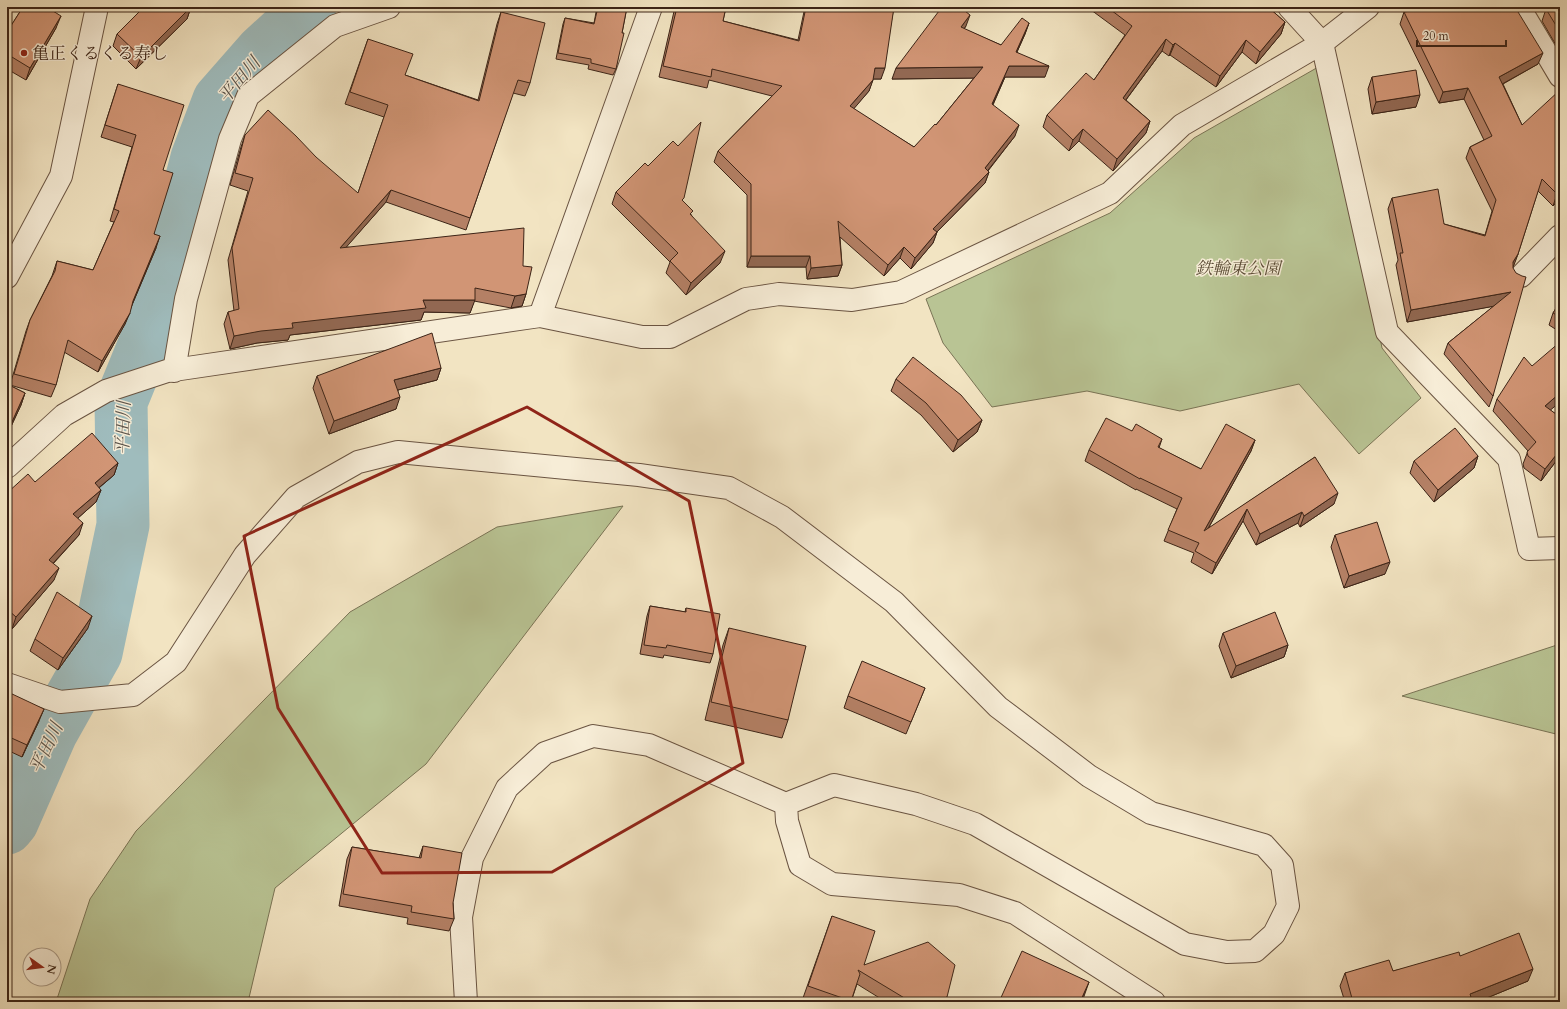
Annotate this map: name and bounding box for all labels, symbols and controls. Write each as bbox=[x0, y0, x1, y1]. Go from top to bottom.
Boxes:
scale bar bbox=[1417, 22, 1506, 48]
text: 20 m bbox=[1423, 28, 1450, 44]
place label: 亀正くるくる寿し bbox=[32, 42, 168, 65]
marker: 亀正くるくる寿し bbox=[19, 48, 29, 58]
water label: 平田川 bbox=[212, 50, 268, 109]
park label: 鉄輪東公園 bbox=[1196, 257, 1283, 280]
water label: 平田川 bbox=[110, 399, 137, 455]
water label: 平田川 bbox=[24, 717, 70, 778]
north arrow bbox=[22, 947, 62, 987]
text: N bbox=[43, 963, 60, 976]

